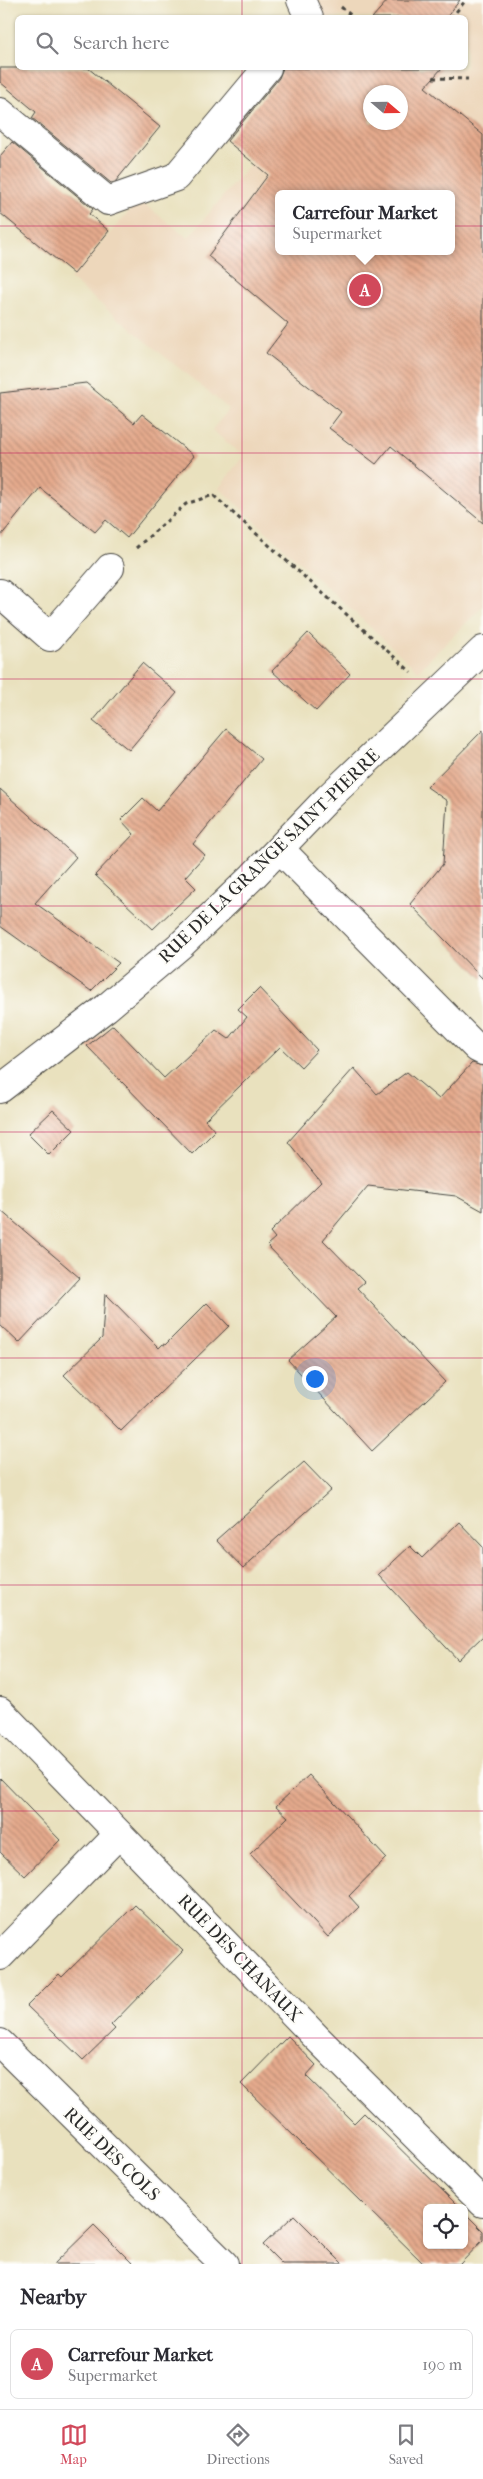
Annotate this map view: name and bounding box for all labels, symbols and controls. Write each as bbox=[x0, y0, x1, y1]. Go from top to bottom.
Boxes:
search box bbox=[15, 15, 468, 70]
icon: search bbox=[33, 29, 61, 57]
text: Search here bbox=[73, 32, 169, 54]
north arrow bbox=[363, 85, 408, 130]
popup bbox=[275, 190, 455, 255]
text: Carrefour Market bbox=[292, 202, 438, 224]
text: Supermarket bbox=[292, 224, 382, 243]
pin: A bbox=[349, 271, 381, 309]
street label: RUE DE LA GRANGE SAINT-PIERRE bbox=[154, 745, 384, 968]
your location bbox=[302, 1366, 328, 1392]
street label: RUE DES CHANAUX bbox=[173, 1890, 306, 2027]
street label: RUE DES COLS bbox=[59, 2103, 164, 2205]
map controls bbox=[423, 2204, 468, 2249]
button: locate bbox=[423, 2204, 468, 2249]
text: Nearby bbox=[20, 2285, 86, 2309]
text: Carrefour Market bbox=[68, 2344, 213, 2366]
text: A bbox=[32, 2355, 42, 2374]
text: 190 m bbox=[422, 2355, 462, 2374]
text: Supermarket bbox=[68, 2366, 158, 2385]
tab: Map bbox=[60, 2421, 88, 2468]
tab: Directions bbox=[207, 2421, 270, 2468]
tab: Saved bbox=[389, 2421, 423, 2468]

